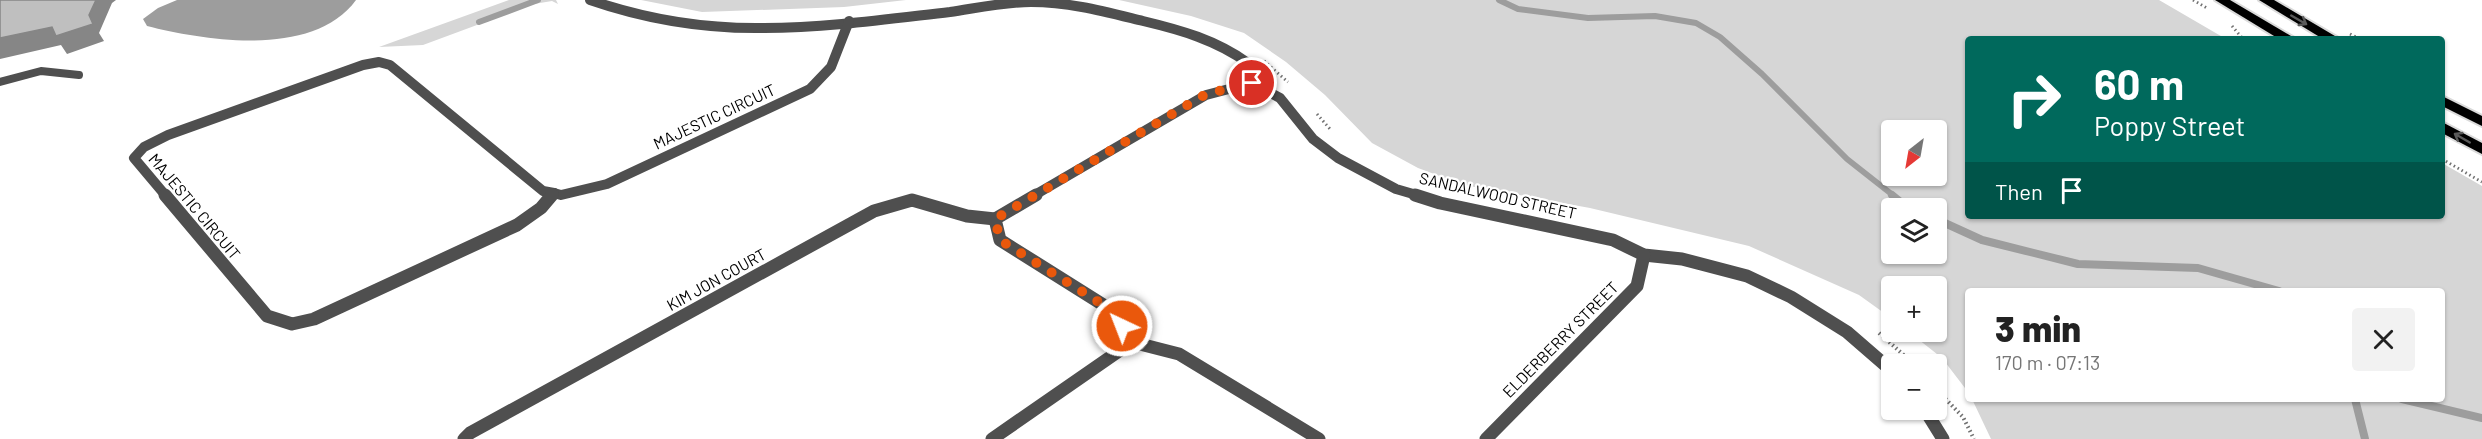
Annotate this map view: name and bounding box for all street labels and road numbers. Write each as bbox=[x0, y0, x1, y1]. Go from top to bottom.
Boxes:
street label: MAJESTIC CIRCUIT bbox=[650, 79, 778, 153]
street label: MAJESTIC CIRCUIT bbox=[145, 149, 245, 263]
street label: SANDALWOOD STREET bbox=[1418, 168, 1578, 222]
street label: KIM JON COURT bbox=[663, 244, 769, 314]
street label: ELDERBERRY STREET bbox=[1498, 277, 1622, 401]

